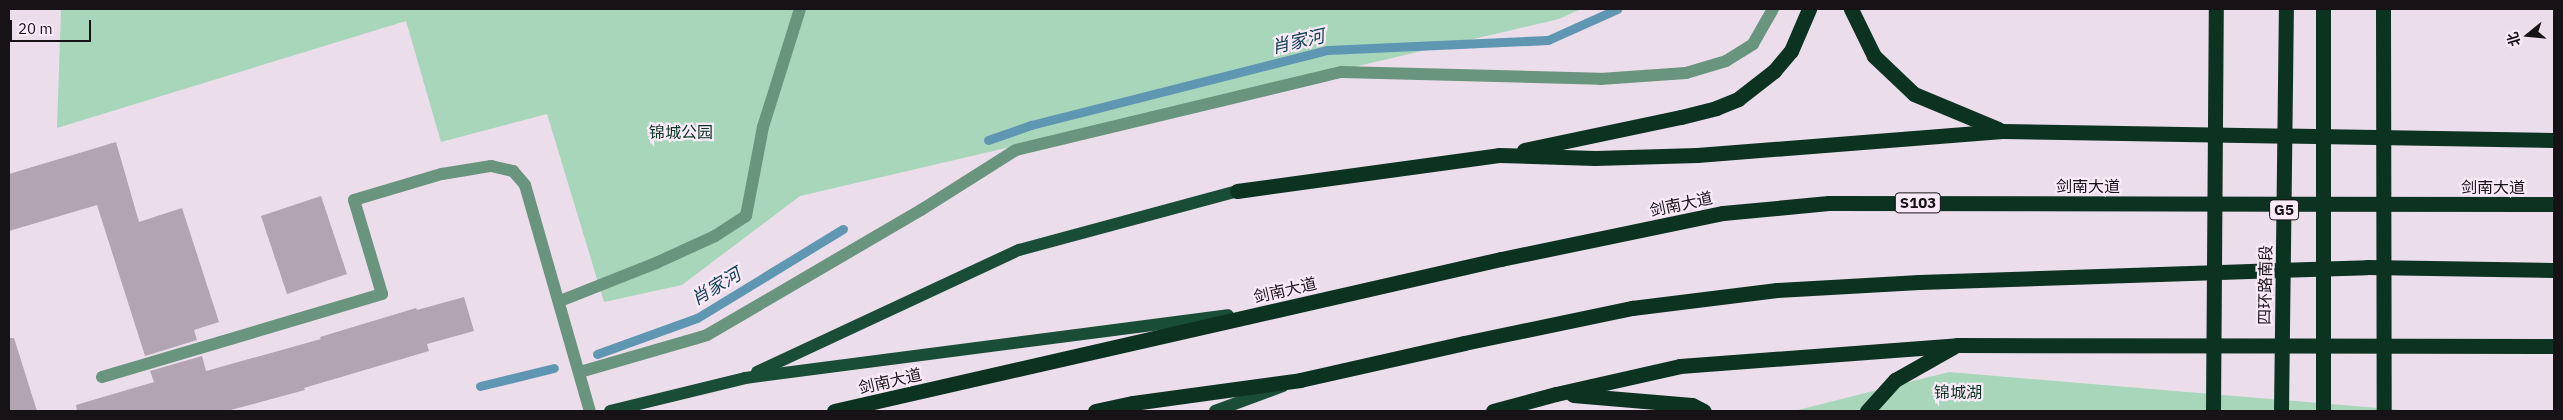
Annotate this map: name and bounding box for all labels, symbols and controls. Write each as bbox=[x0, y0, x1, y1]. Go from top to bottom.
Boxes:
scale bar bbox=[12, 10, 94, 42]
north arrow bbox=[2503, 10, 2553, 60]
text: 20 m bbox=[18, 19, 53, 38]
water label: 肖家河 bbox=[1269, 25, 1327, 59]
text: 北 bbox=[2503, 30, 2524, 49]
park label: 锦城公园 bbox=[649, 122, 713, 142]
street label: 剑南大道 bbox=[2056, 176, 2120, 196]
street label: 剑南大道 bbox=[2461, 177, 2525, 197]
street label: 剑南大道 bbox=[1648, 188, 1714, 220]
road number: S103 bbox=[1894, 190, 1942, 216]
road number: G5 bbox=[2269, 198, 2299, 222]
street label: 四环路南段 bbox=[2255, 245, 2275, 325]
water label: 肖家河 bbox=[687, 264, 745, 310]
street label: 剑南大道 bbox=[1252, 273, 1318, 307]
street label: 剑南大道 bbox=[857, 364, 923, 398]
park label: 锦城湖 bbox=[1934, 382, 1982, 402]

